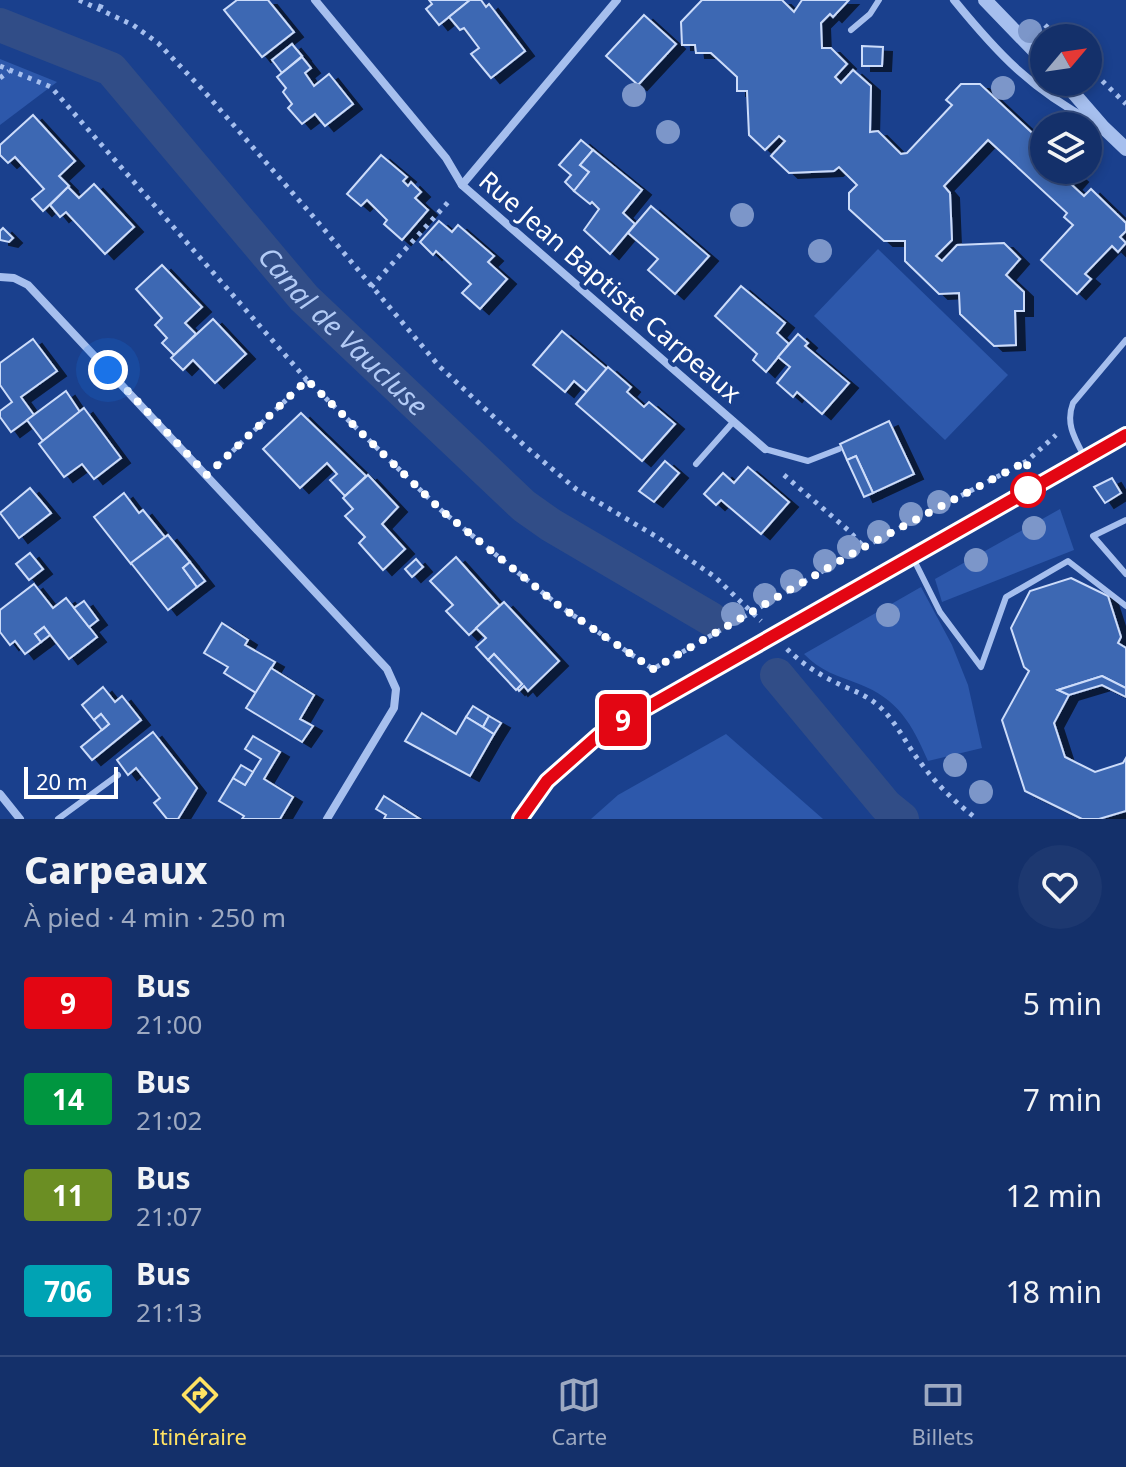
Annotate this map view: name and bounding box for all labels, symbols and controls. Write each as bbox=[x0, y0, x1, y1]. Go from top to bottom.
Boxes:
north arrow bbox=[1030, 24, 1102, 96]
map controls bbox=[1030, 24, 1102, 184]
button: layers bbox=[1030, 112, 1102, 184]
street label: Rue Jean Baptiste Carpeaux bbox=[472, 162, 750, 410]
water label: Canal de Vaucluse bbox=[250, 238, 437, 424]
your location bbox=[88, 350, 128, 390]
unlabelled marker bbox=[1011, 473, 1045, 507]
line badge: 9 bbox=[597, 694, 649, 746]
text: 9 bbox=[615, 701, 631, 739]
scale bar bbox=[24, 763, 118, 799]
text: 20 m bbox=[36, 766, 87, 796]
text: Carpeaux bbox=[24, 843, 207, 895]
button: heart bbox=[1018, 845, 1102, 929]
text: À pied · 4 min · 250 m bbox=[24, 899, 286, 935]
text: Bus bbox=[136, 965, 191, 1006]
text: 5 min bbox=[1023, 983, 1102, 1024]
text: 9 bbox=[60, 984, 76, 1022]
text: 21:00 bbox=[136, 1006, 202, 1042]
text: Bus bbox=[136, 1061, 191, 1102]
text: 7 min bbox=[1023, 1079, 1102, 1120]
text: 14 bbox=[52, 1080, 84, 1118]
text: 21:02 bbox=[136, 1102, 202, 1138]
text: Bus bbox=[136, 1157, 191, 1198]
text: 12 min bbox=[1006, 1175, 1102, 1216]
text: 11 bbox=[52, 1176, 84, 1214]
text: 21:07 bbox=[136, 1198, 202, 1234]
text: Bus bbox=[136, 1253, 191, 1294]
text: 18 min bbox=[1006, 1271, 1102, 1312]
text: 706 bbox=[44, 1272, 92, 1310]
text: 21:13 bbox=[136, 1294, 202, 1330]
tab: Itinéraire bbox=[152, 1373, 247, 1451]
tab: Carte bbox=[551, 1373, 607, 1451]
tab: Billets bbox=[912, 1373, 974, 1451]

